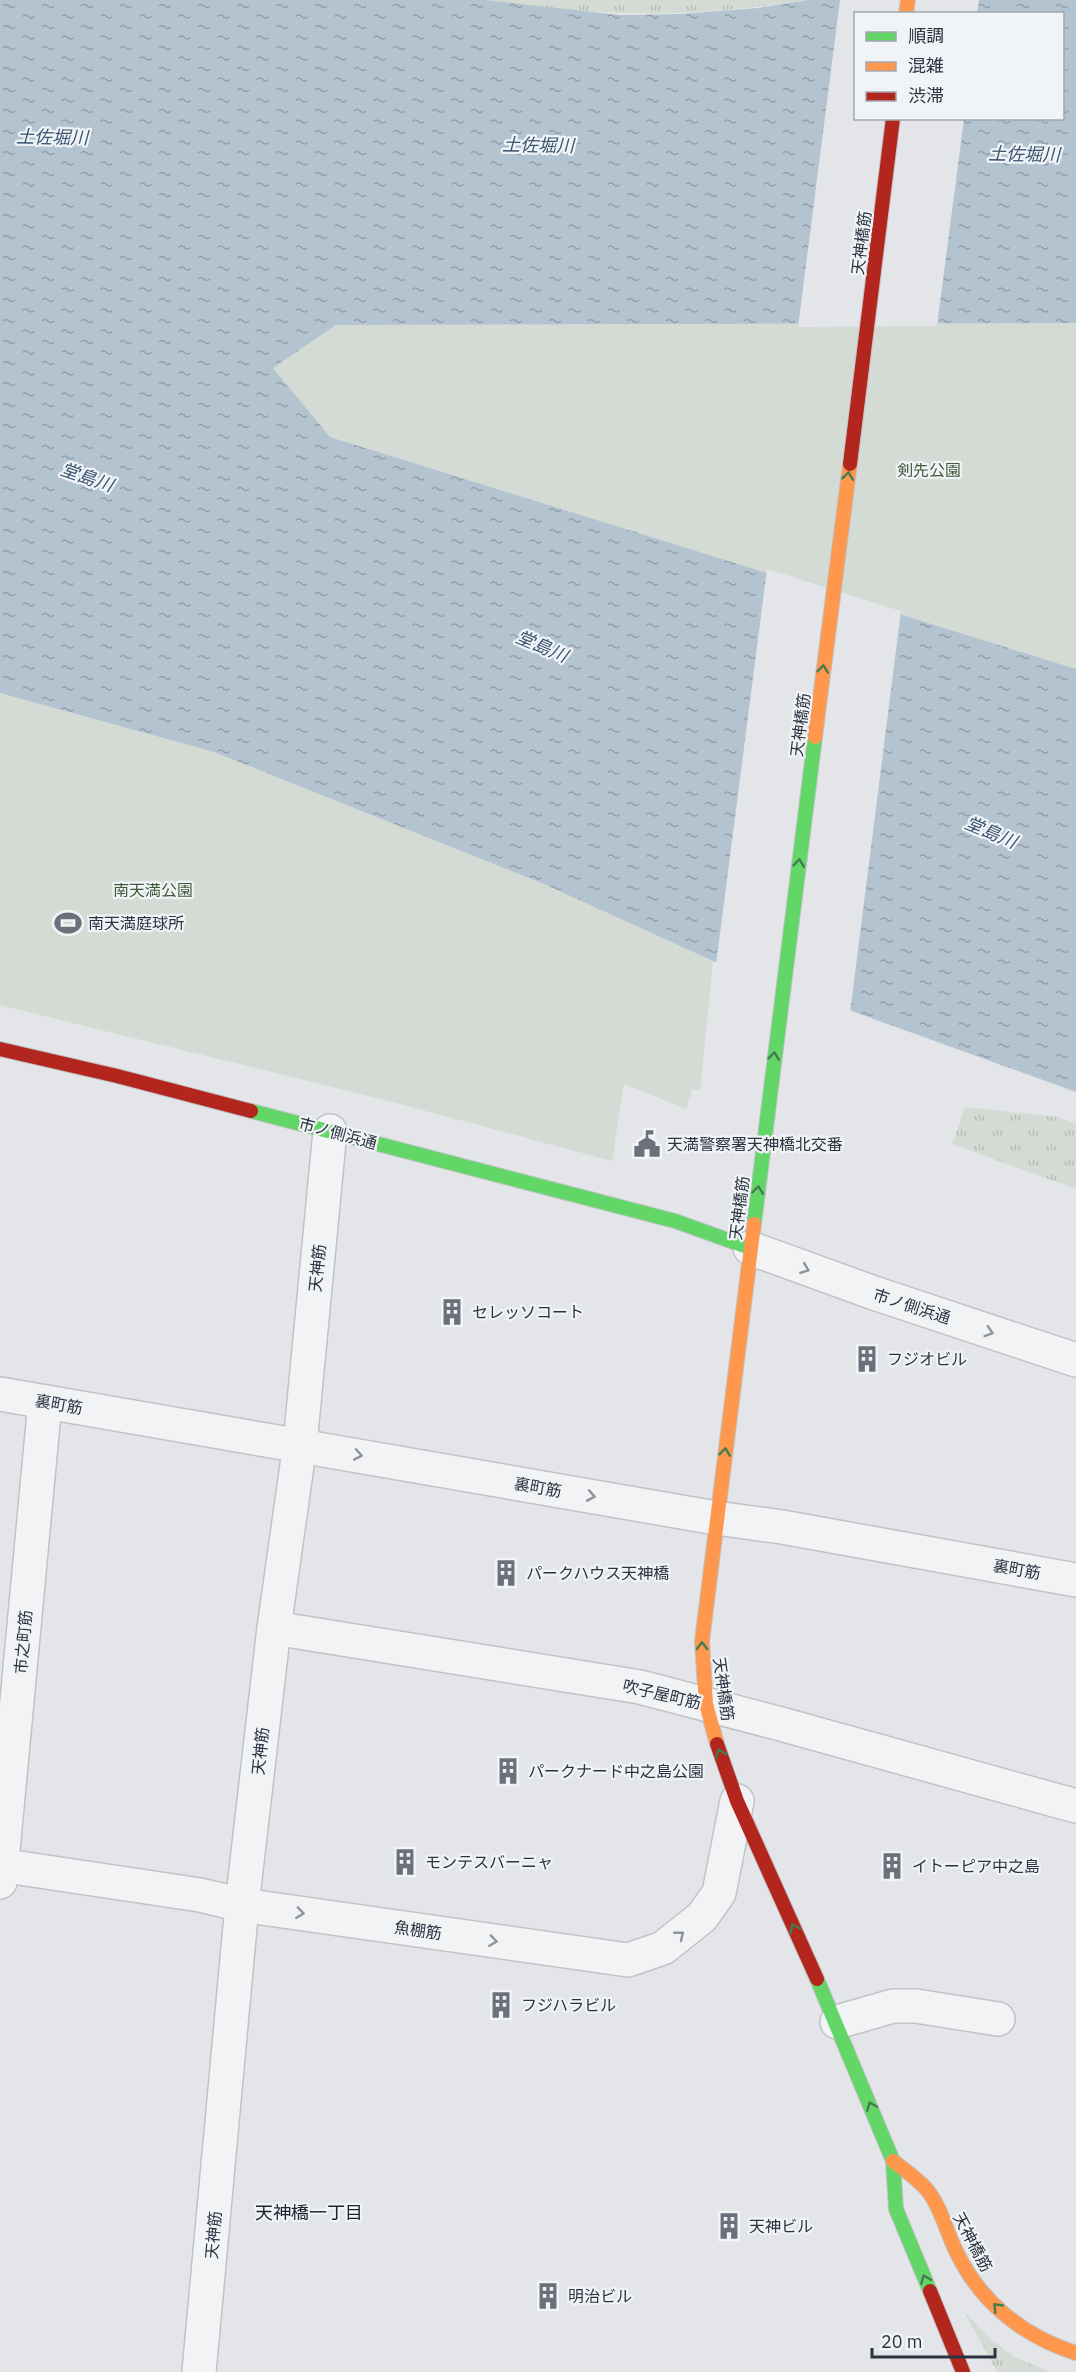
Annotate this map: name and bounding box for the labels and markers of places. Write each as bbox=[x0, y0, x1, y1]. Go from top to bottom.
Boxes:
sports icon: 南天満庭球所 bbox=[53, 908, 83, 938]
place label: 南天満庭球所 bbox=[88, 913, 184, 933]
public building icon: 天満警察署天神橋北交番 bbox=[632, 1129, 662, 1159]
place label: 天満警察署天神橋北交番 bbox=[667, 1134, 843, 1154]
building icon: セレッソコート bbox=[437, 1297, 467, 1327]
place label: セレッソコート bbox=[472, 1302, 584, 1322]
building icon: フジオビル bbox=[852, 1344, 882, 1374]
place label: フジオビル bbox=[887, 1349, 967, 1369]
building icon: パークハウス天神橋 bbox=[491, 1558, 521, 1588]
place label: パークハウス天神橋 bbox=[526, 1563, 669, 1583]
building icon: パークナード中之島公園 bbox=[493, 1756, 523, 1786]
place label: パークナード中之島公園 bbox=[528, 1761, 704, 1781]
building icon: モンテスバーニャ bbox=[390, 1847, 420, 1877]
building icon: イトーピア中之島 bbox=[877, 1851, 907, 1881]
place label: モンテスバーニャ bbox=[425, 1852, 553, 1872]
place label: イトーピア中之島 bbox=[912, 1856, 1040, 1876]
building icon: フジハラビル bbox=[486, 1990, 516, 2020]
place label: フジハラビル bbox=[521, 1995, 616, 2015]
building icon: 天神ビル bbox=[714, 2211, 744, 2241]
place label: 天神ビル bbox=[749, 2216, 813, 2236]
building icon: 明治ビル bbox=[533, 2281, 563, 2311]
place label: 明治ビル bbox=[568, 2286, 632, 2306]

